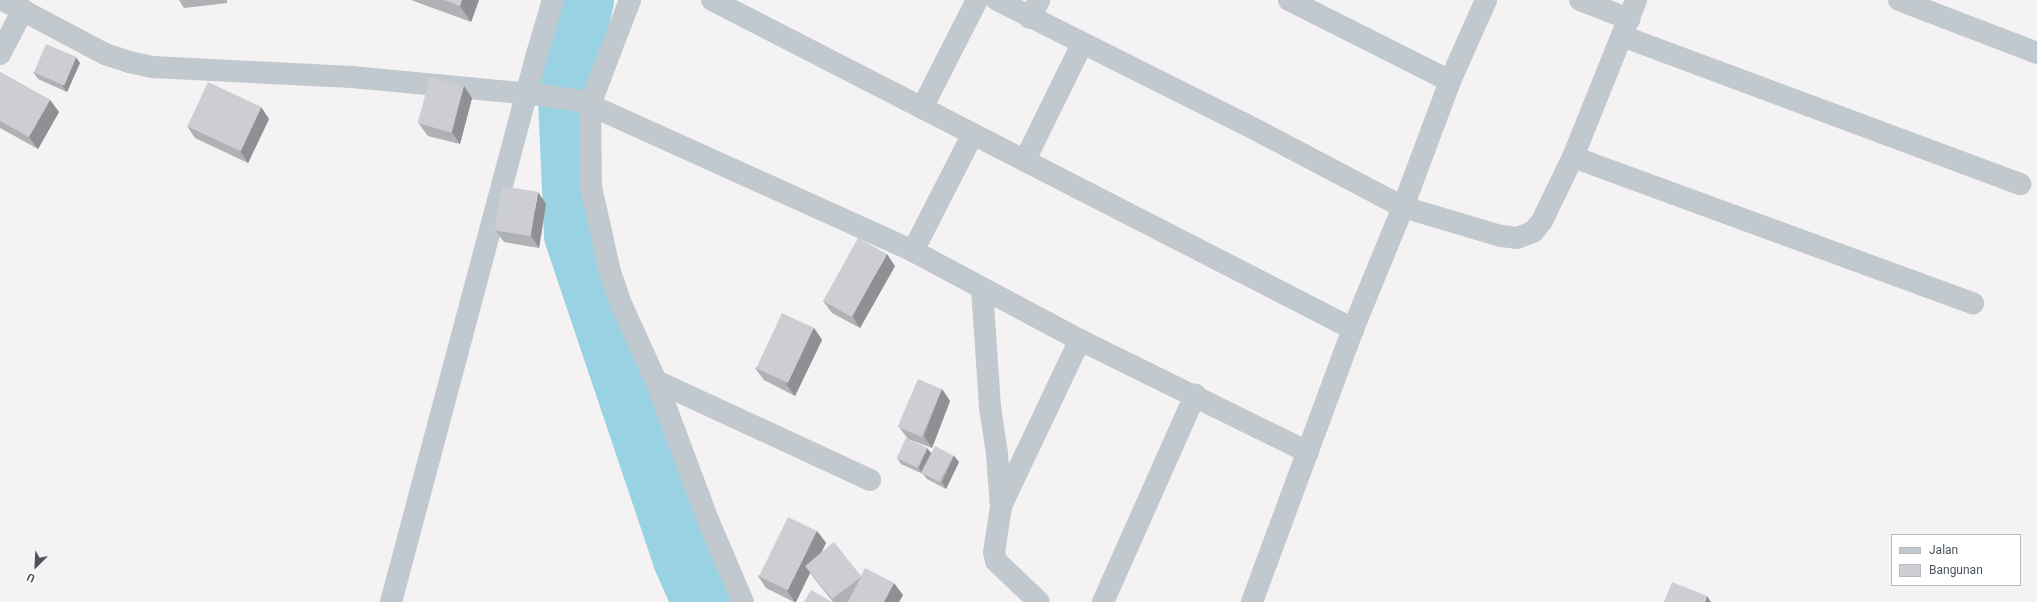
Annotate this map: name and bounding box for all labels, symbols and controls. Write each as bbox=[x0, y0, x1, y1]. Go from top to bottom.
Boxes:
legend bbox=[1891, 534, 2021, 586]
text: Jalan bbox=[1929, 543, 1958, 557]
north arrow bbox=[16, 546, 56, 586]
text: Bangunan bbox=[1929, 563, 1983, 577]
text: U bbox=[25, 570, 37, 585]

